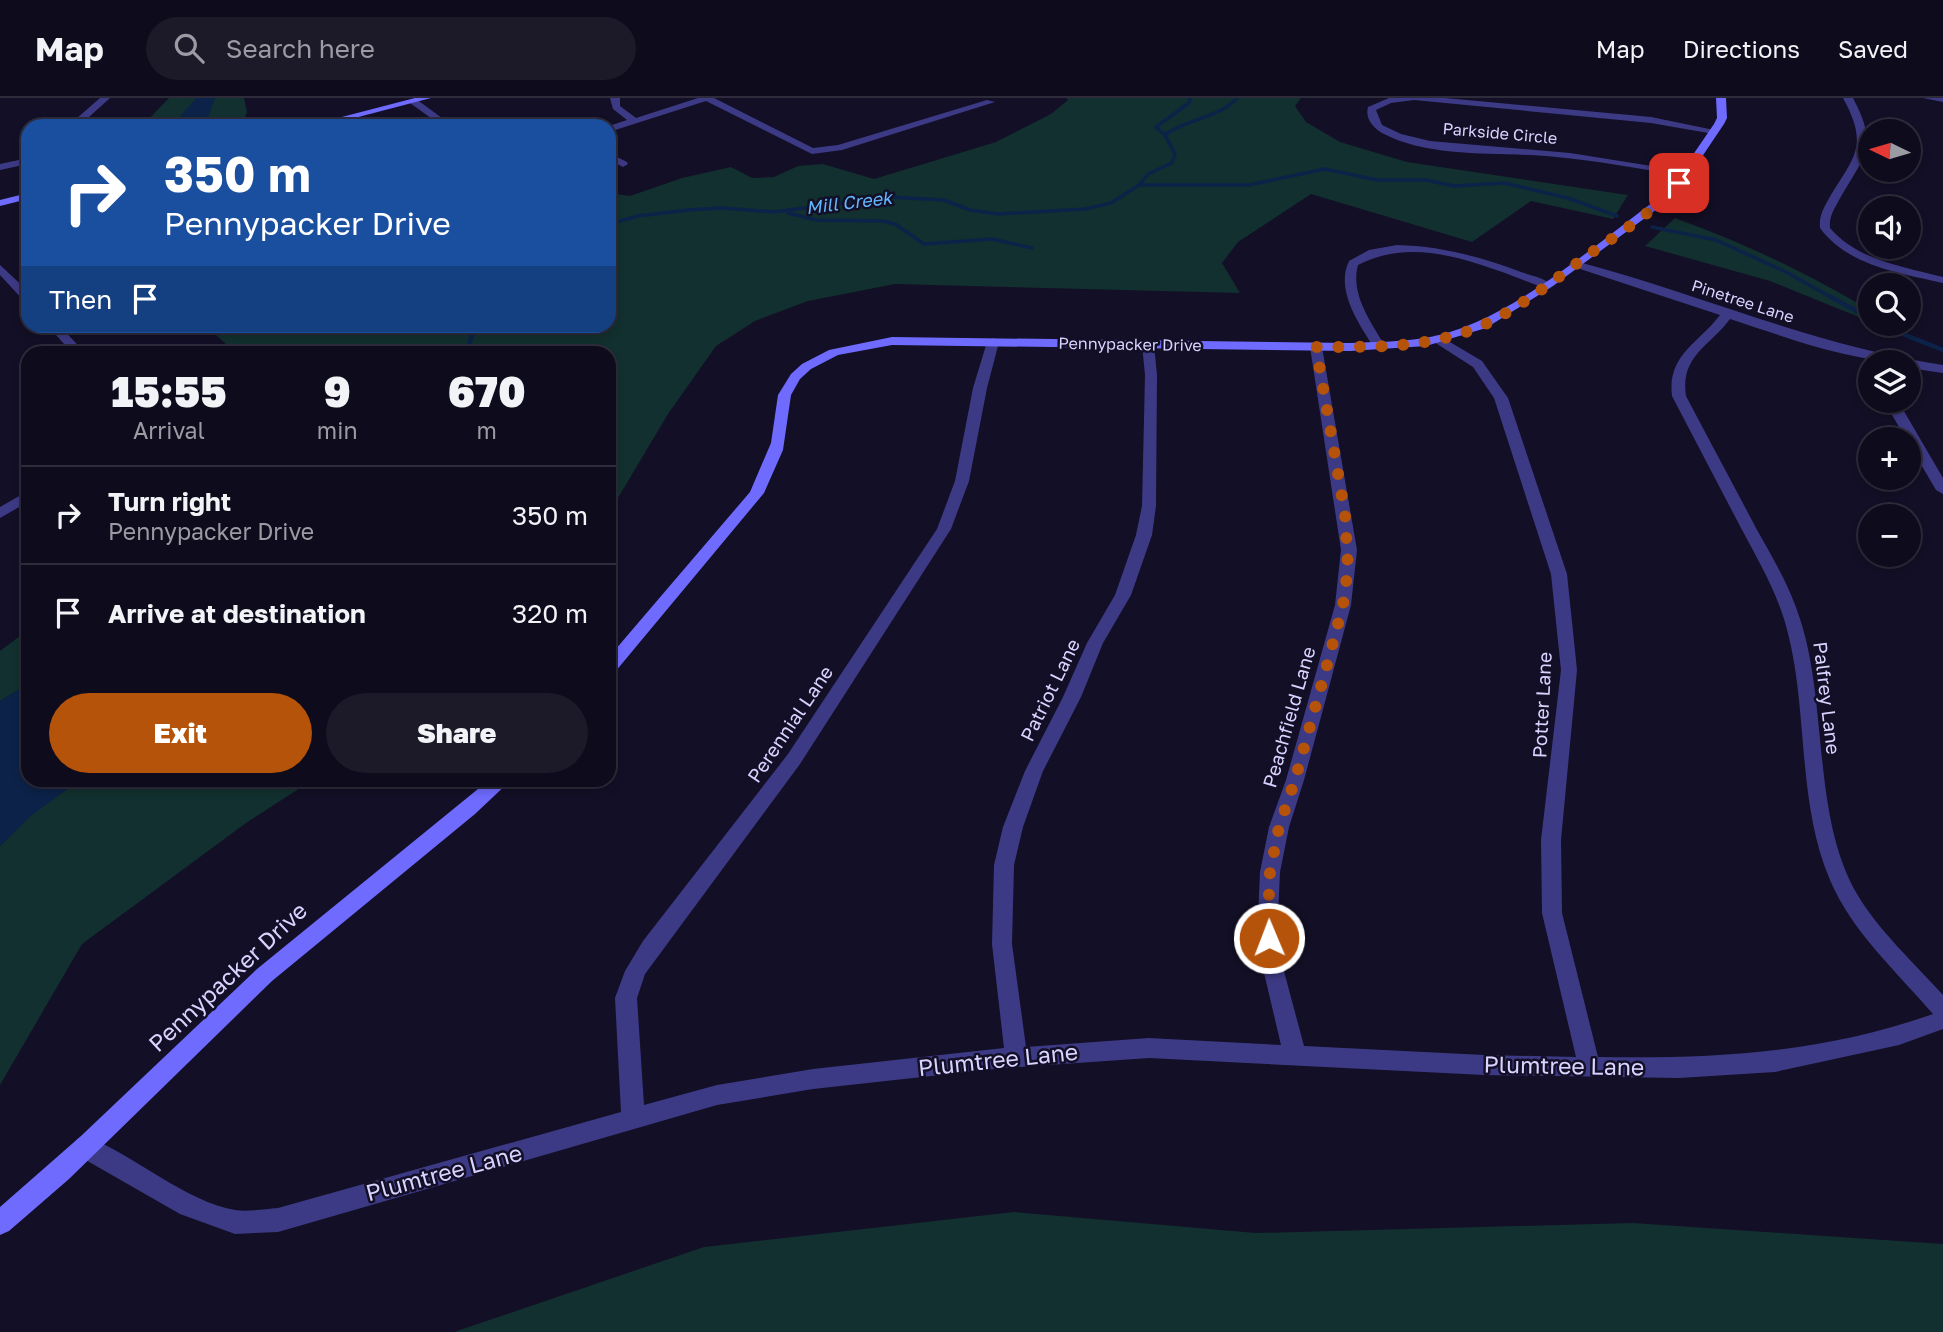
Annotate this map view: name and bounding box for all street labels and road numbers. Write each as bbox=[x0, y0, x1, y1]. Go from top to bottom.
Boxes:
street label: Parkside Circle bbox=[1442, 118, 1558, 148]
street label: Pinetree Lane bbox=[1689, 275, 1797, 327]
street label: Pennypacker Drive bbox=[1058, 333, 1202, 355]
street label: Patriot Lane bbox=[1015, 635, 1084, 745]
street label: Palfrey Lane bbox=[1809, 640, 1846, 756]
street label: Peachfield Lane bbox=[1257, 644, 1320, 790]
street label: Potter Lane bbox=[1527, 651, 1556, 759]
street label: Perennial Lane bbox=[742, 661, 837, 787]
street label: Pennypacker Drive bbox=[142, 896, 312, 1057]
street label: Plumtree Lane bbox=[917, 1037, 1079, 1081]
street label: Plumtree Lane bbox=[1483, 1050, 1645, 1080]
street label: Plumtree Lane bbox=[363, 1138, 525, 1206]

